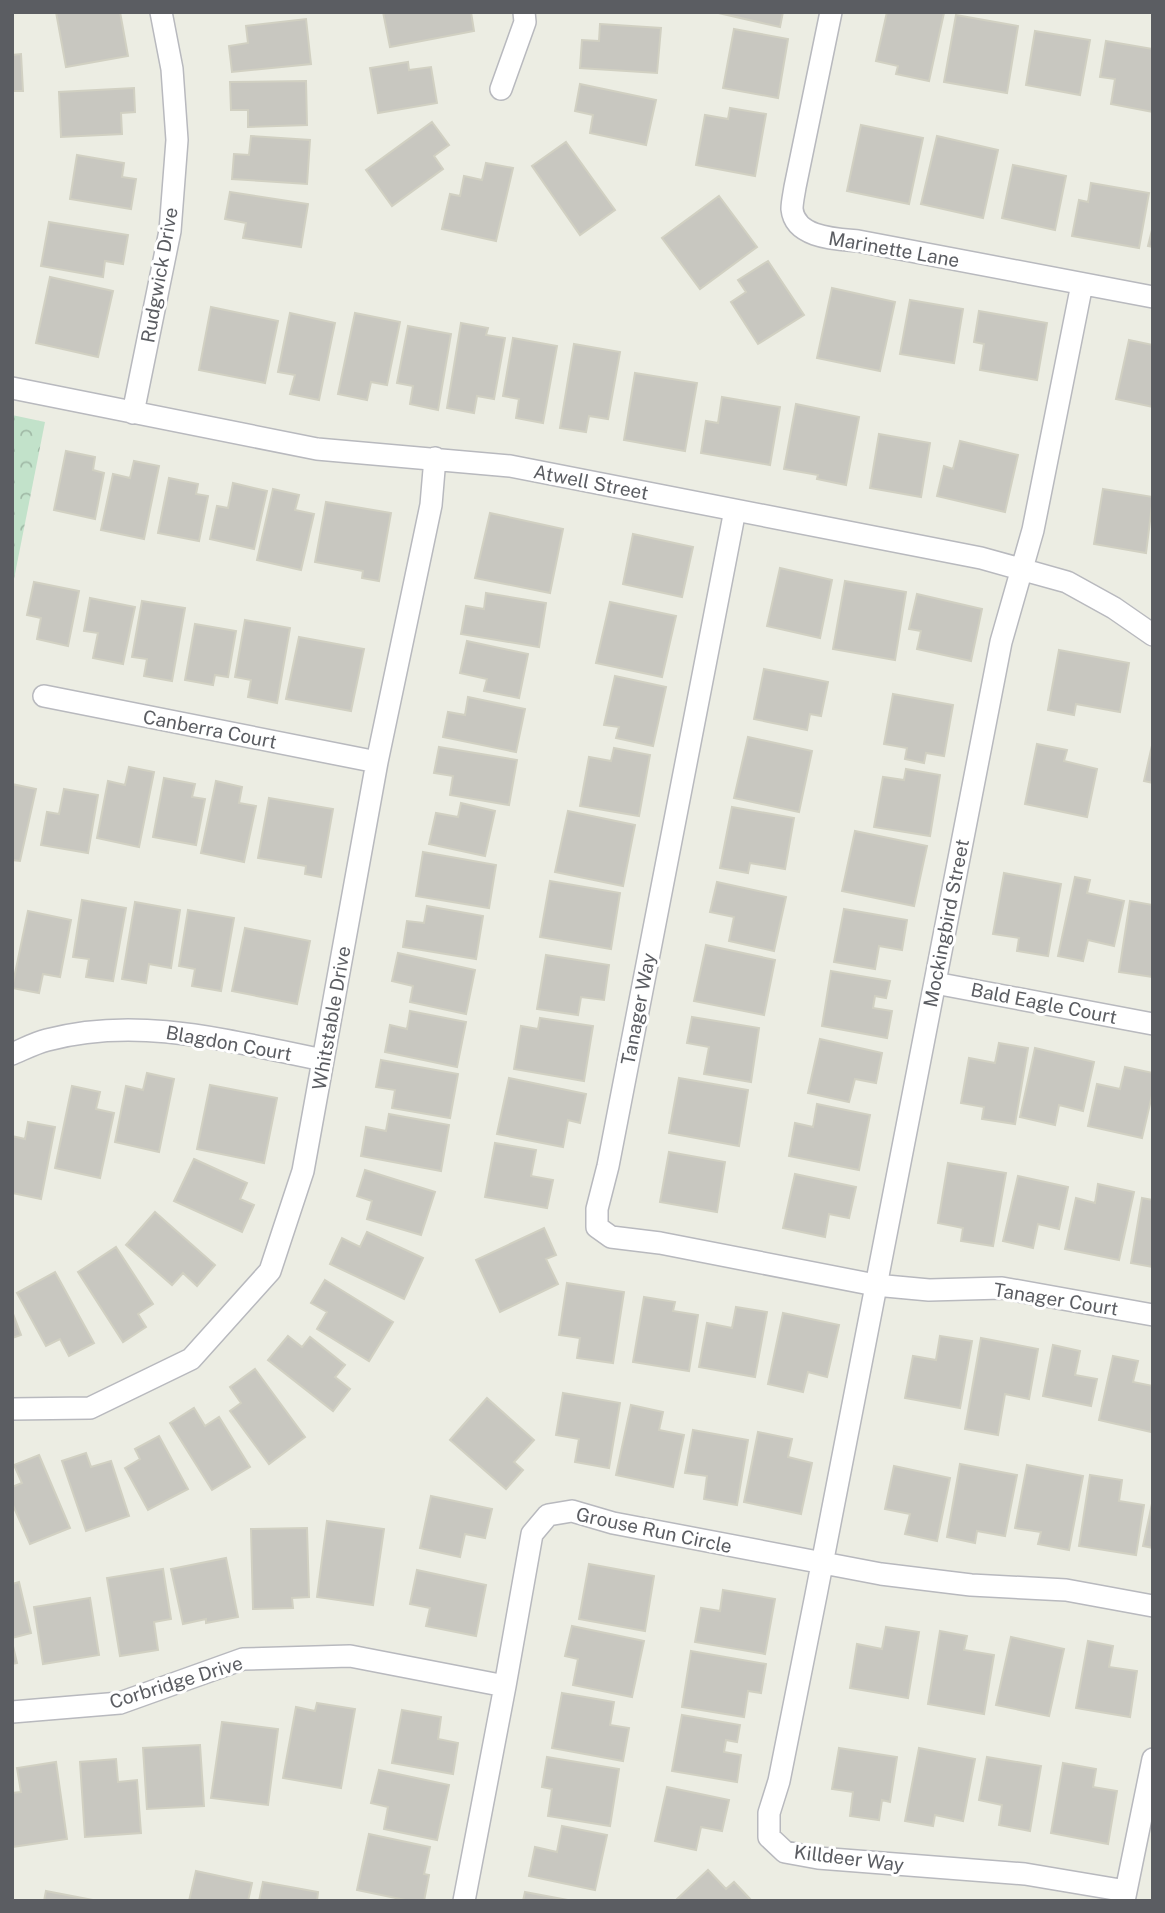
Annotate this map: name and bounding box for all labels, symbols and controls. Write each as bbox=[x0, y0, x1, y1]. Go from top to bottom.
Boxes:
street label: Rudgwick Drive bbox=[136, 205, 182, 345]
street label: Marinette Lane bbox=[827, 227, 961, 271]
street label: Atwell Street bbox=[532, 460, 650, 504]
street label: Canberra Court bbox=[141, 705, 279, 753]
street label: Mockingbird Street bbox=[919, 837, 973, 1009]
street label: Whitstable Drive bbox=[308, 944, 354, 1092]
street label: Tanager Way bbox=[616, 951, 660, 1067]
street label: Bald Eagle Court bbox=[969, 978, 1119, 1028]
street label: Blagdon Court bbox=[164, 1021, 294, 1065]
street label: Tanager Court bbox=[992, 1278, 1120, 1320]
street label: Grouse Run Circle bbox=[574, 1503, 734, 1557]
street label: Corbridge Drive bbox=[107, 1651, 245, 1713]
street label: Killdeer Way bbox=[793, 1840, 905, 1876]

